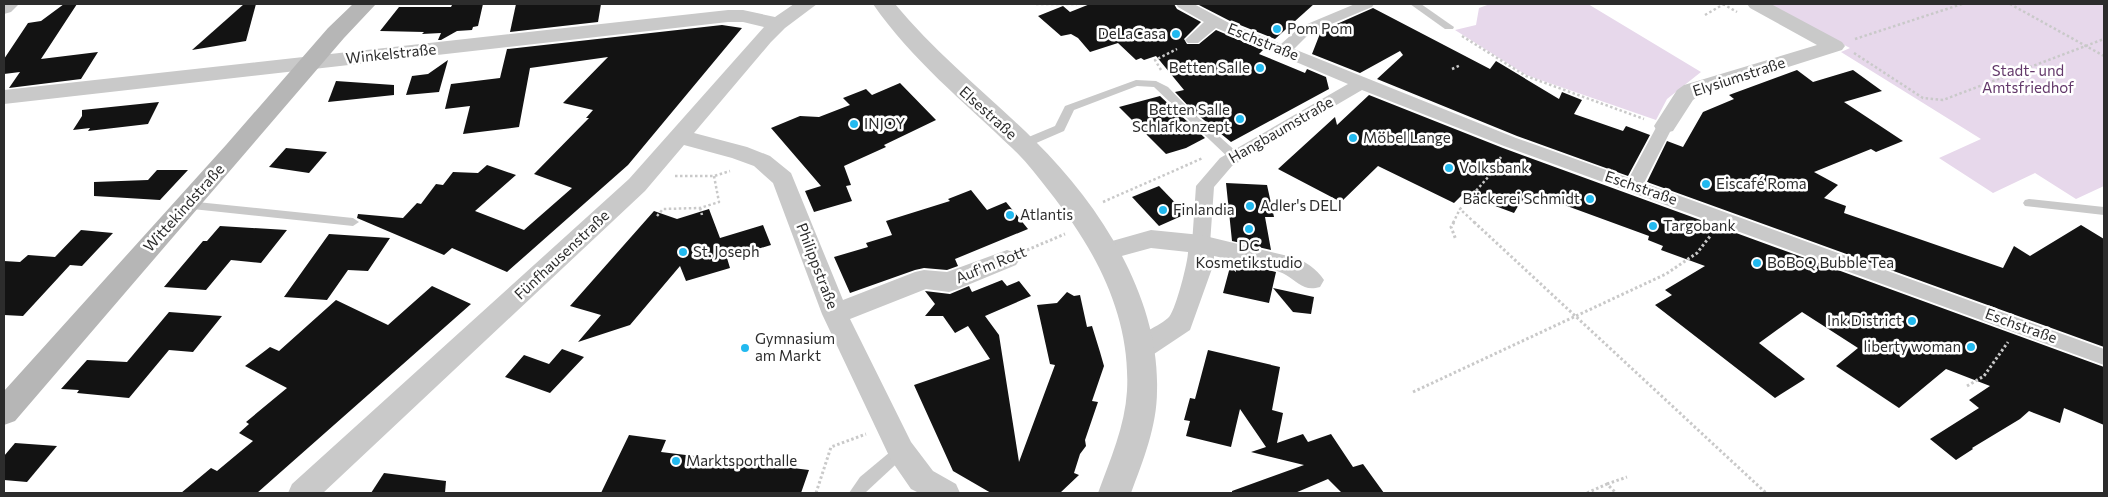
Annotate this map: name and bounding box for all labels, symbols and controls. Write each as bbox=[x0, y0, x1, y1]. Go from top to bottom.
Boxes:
street label: Eschstraße bbox=[1225, 19, 1302, 64]
place label: Pom Pom bbox=[1287, 19, 1352, 37]
marker: Pom Pom bbox=[1271, 23, 1283, 35]
place label: DeLaCasa bbox=[1098, 24, 1166, 42]
marker: DeLaCasa bbox=[1170, 28, 1182, 40]
street label: Winkelstraße bbox=[345, 39, 437, 67]
street label: Elysiumstraße bbox=[1690, 53, 1787, 99]
place label: Betten Salle bbox=[1169, 58, 1250, 76]
park label: Stadt- und Amtsfriedhof bbox=[1982, 61, 2074, 96]
marker: Betten Salle bbox=[1254, 62, 1266, 74]
street label: Elsestraße bbox=[956, 82, 1021, 143]
street label: Hangbaumstraße bbox=[1225, 92, 1336, 166]
place label: Betten Salle Schlafkonzept bbox=[1132, 100, 1230, 135]
marker: Betten Salle Schlafkonzept bbox=[1234, 113, 1246, 125]
place label: INJOY bbox=[864, 114, 906, 132]
marker: INJOY bbox=[848, 118, 860, 130]
place label: Möbel Lange bbox=[1363, 128, 1451, 146]
marker: Möbel Lange bbox=[1347, 132, 1359, 144]
place label: Volksbank bbox=[1459, 158, 1529, 176]
street label: Wittekindstraße bbox=[139, 160, 228, 255]
marker: Volksbank bbox=[1443, 162, 1455, 174]
street label: Eschstraße bbox=[1603, 166, 1680, 208]
place label: Eiscafé Roma bbox=[1716, 174, 1807, 192]
marker: Eiscafé Roma bbox=[1700, 178, 1712, 190]
place label: Bäckerei Schmidt bbox=[1462, 189, 1580, 207]
marker: Bäckerei Schmidt bbox=[1584, 193, 1596, 205]
place label: Adler's DELI bbox=[1260, 196, 1342, 214]
place label: Finlandia bbox=[1173, 200, 1235, 218]
marker: Adler's DELI bbox=[1244, 200, 1256, 212]
marker: Finlandia bbox=[1157, 204, 1169, 216]
place label: Atlantis bbox=[1020, 205, 1073, 223]
street label: Fünfhausenstraße bbox=[510, 206, 613, 303]
marker: Atlantis bbox=[1004, 209, 1016, 221]
place label: Targobank bbox=[1663, 216, 1736, 234]
street label: Philippstraße bbox=[793, 220, 843, 311]
marker: Targobank bbox=[1647, 220, 1659, 232]
marker: DC Kosmetikstudio bbox=[1243, 223, 1255, 235]
place label: DC Kosmetikstudio bbox=[1196, 236, 1303, 271]
place label: St. Joseph bbox=[693, 242, 760, 260]
street label: Auf'm Rott bbox=[953, 242, 1029, 286]
marker: St. Joseph bbox=[677, 246, 689, 258]
place label: BoBoQ Bubble Tea bbox=[1767, 253, 1894, 271]
marker: BoBoQ Bubble Tea bbox=[1751, 257, 1763, 269]
street label: Eschstraße bbox=[1983, 304, 2060, 346]
place label: Ink District bbox=[1827, 311, 1902, 329]
marker: Ink District bbox=[1906, 315, 1918, 327]
place label: Gymnasium am Markt bbox=[755, 329, 835, 364]
place label: liberty woman bbox=[1864, 337, 1961, 355]
marker: liberty woman bbox=[1965, 341, 1977, 353]
marker: Gymnasium am Markt bbox=[739, 342, 751, 354]
place label: Marktsporthalle bbox=[686, 451, 797, 469]
marker: Marktsporthalle bbox=[670, 455, 682, 467]

